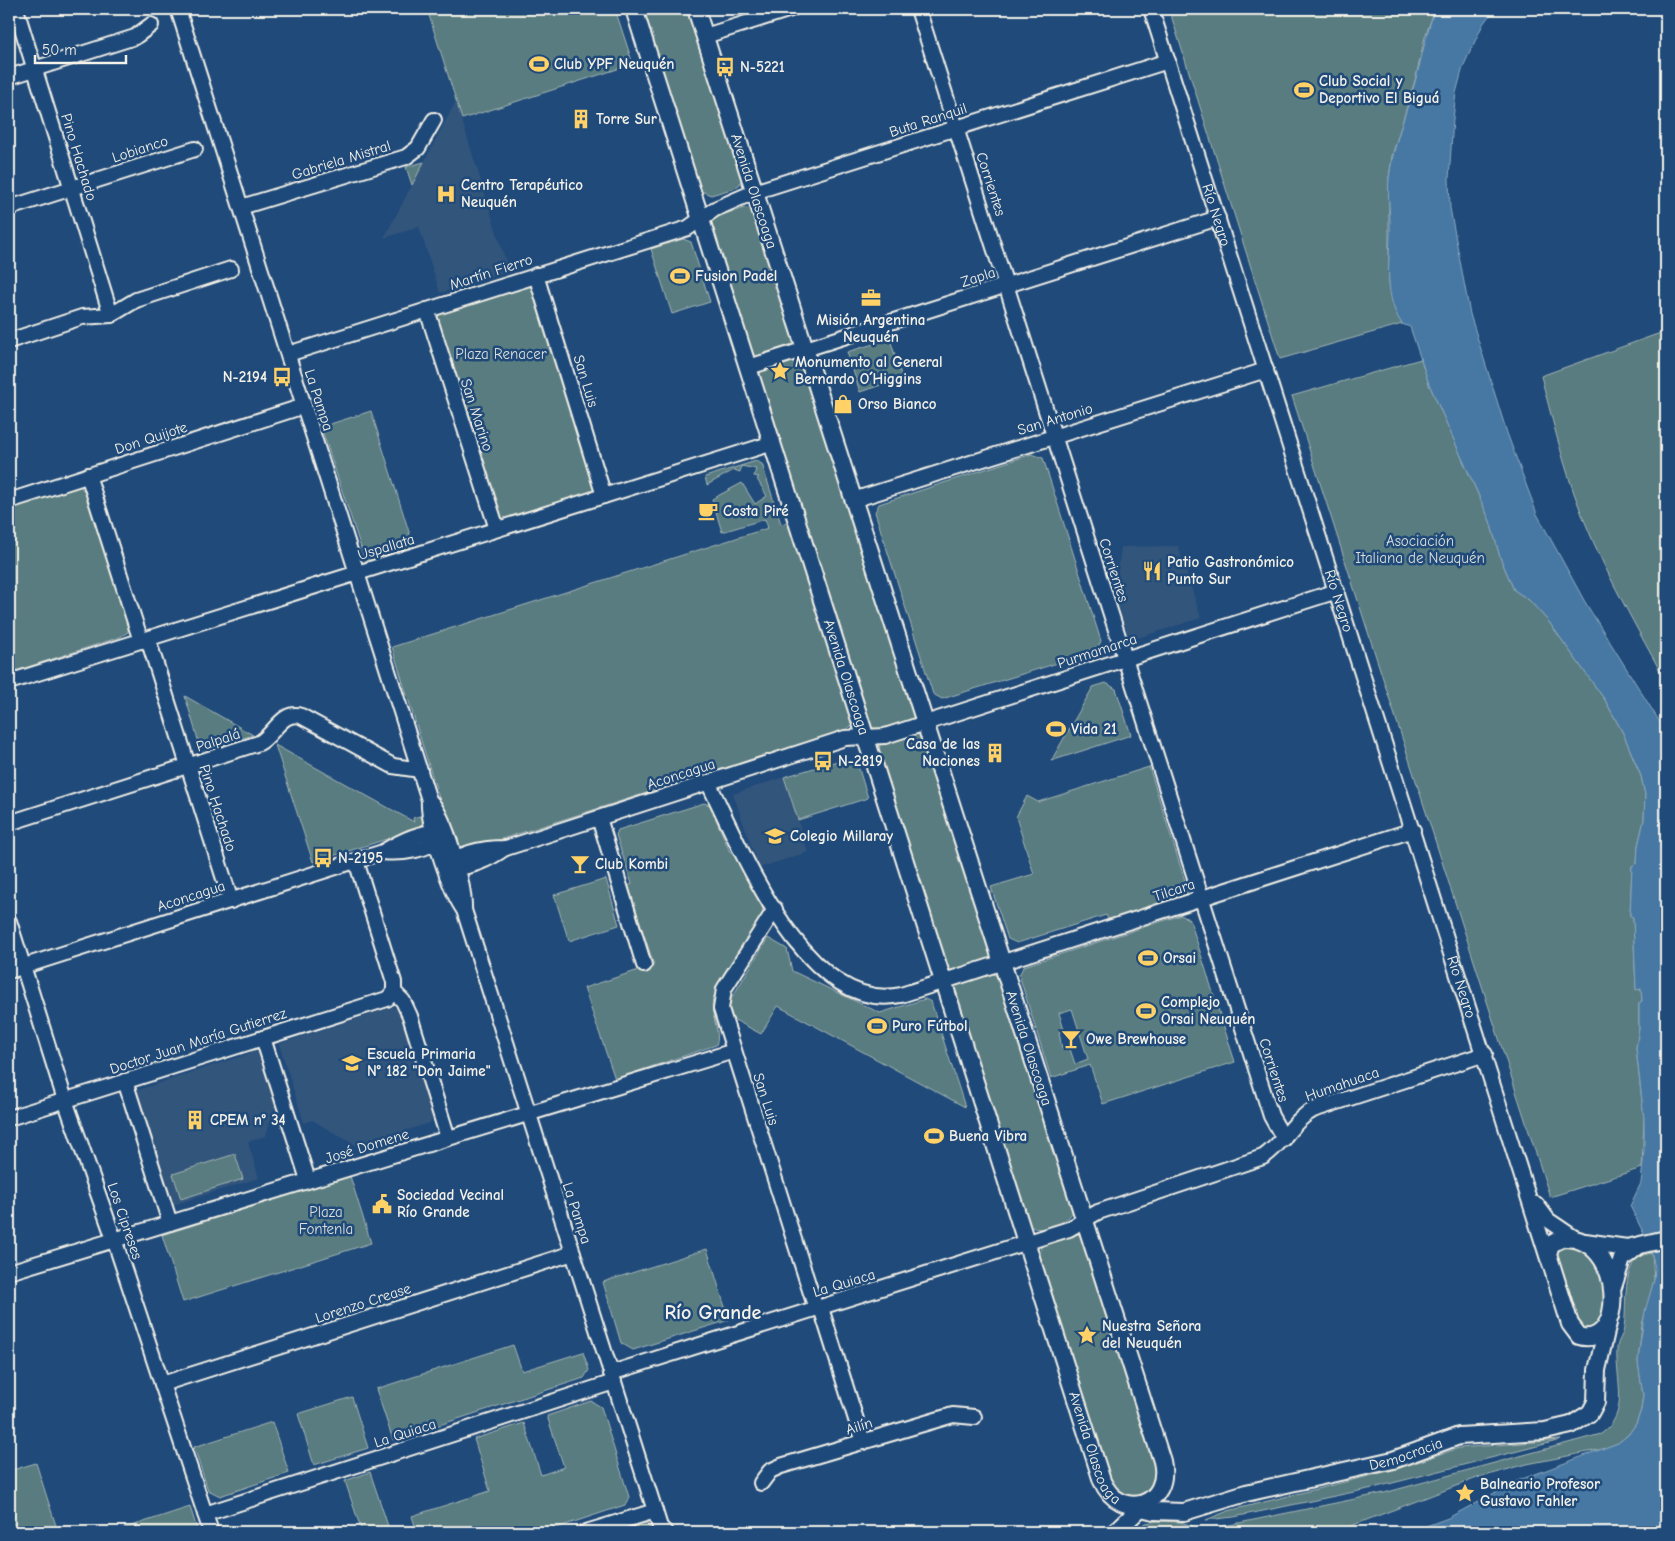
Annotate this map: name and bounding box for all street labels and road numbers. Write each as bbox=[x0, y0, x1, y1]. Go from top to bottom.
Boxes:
street label: Buta Ranquil bbox=[887, 99, 969, 141]
street label: Pino Hachado bbox=[57, 111, 101, 203]
street label: Lobianco bbox=[110, 131, 170, 166]
street label: Avenida Olascoaga bbox=[727, 131, 781, 251]
street label: Gabriela Mistral bbox=[289, 136, 393, 184]
street label: Corrientes bbox=[972, 150, 1010, 218]
street label: Río Negro bbox=[1198, 181, 1235, 248]
street label: Martín Fierro bbox=[447, 250, 535, 294]
street label: Zapla bbox=[958, 263, 998, 291]
street label: San Luis bbox=[570, 353, 602, 409]
street label: La Pampa bbox=[301, 367, 337, 433]
street label: San Marino bbox=[457, 376, 497, 454]
street label: San Antonio bbox=[1015, 399, 1095, 439]
street label: Don Quijote bbox=[113, 418, 190, 458]
street label: Uspallata bbox=[356, 530, 416, 564]
street label: Corrientes bbox=[1095, 536, 1133, 604]
street label: Río Negro bbox=[1321, 567, 1357, 634]
street label: Avenida Olascoaga bbox=[820, 617, 873, 737]
street label: Purmamarca bbox=[1055, 630, 1139, 672]
street label: Palpalá bbox=[194, 724, 242, 756]
street label: Aconcagua bbox=[645, 755, 717, 793]
street label: Pino Hachado bbox=[195, 762, 241, 854]
street label: Tilcara bbox=[1151, 875, 1197, 905]
street label: Aconcagua bbox=[155, 877, 227, 915]
street label: Río Negro bbox=[1443, 953, 1480, 1020]
street label: Avenida Olascoaga bbox=[1002, 988, 1056, 1108]
street label: Doctor Juan María Gutierrez bbox=[107, 1004, 289, 1078]
street label: Corrientes bbox=[1255, 1036, 1293, 1104]
street label: Humahuaca bbox=[1303, 1063, 1381, 1105]
street label: San Luis bbox=[749, 1071, 783, 1127]
street label: José Domene bbox=[323, 1125, 411, 1167]
street label: Los Cipreses bbox=[103, 1180, 147, 1262]
street label: La Pampa bbox=[559, 1180, 595, 1246]
street label: La Quiaca bbox=[811, 1265, 877, 1301]
street label: Lorenzo Crease bbox=[313, 1279, 414, 1327]
street label: Avenida Olascoaga bbox=[1065, 1389, 1124, 1508]
street label: Ailín bbox=[843, 1413, 875, 1439]
street label: La Quiaca bbox=[372, 1414, 438, 1452]
street label: Democracia bbox=[1367, 1434, 1445, 1474]

